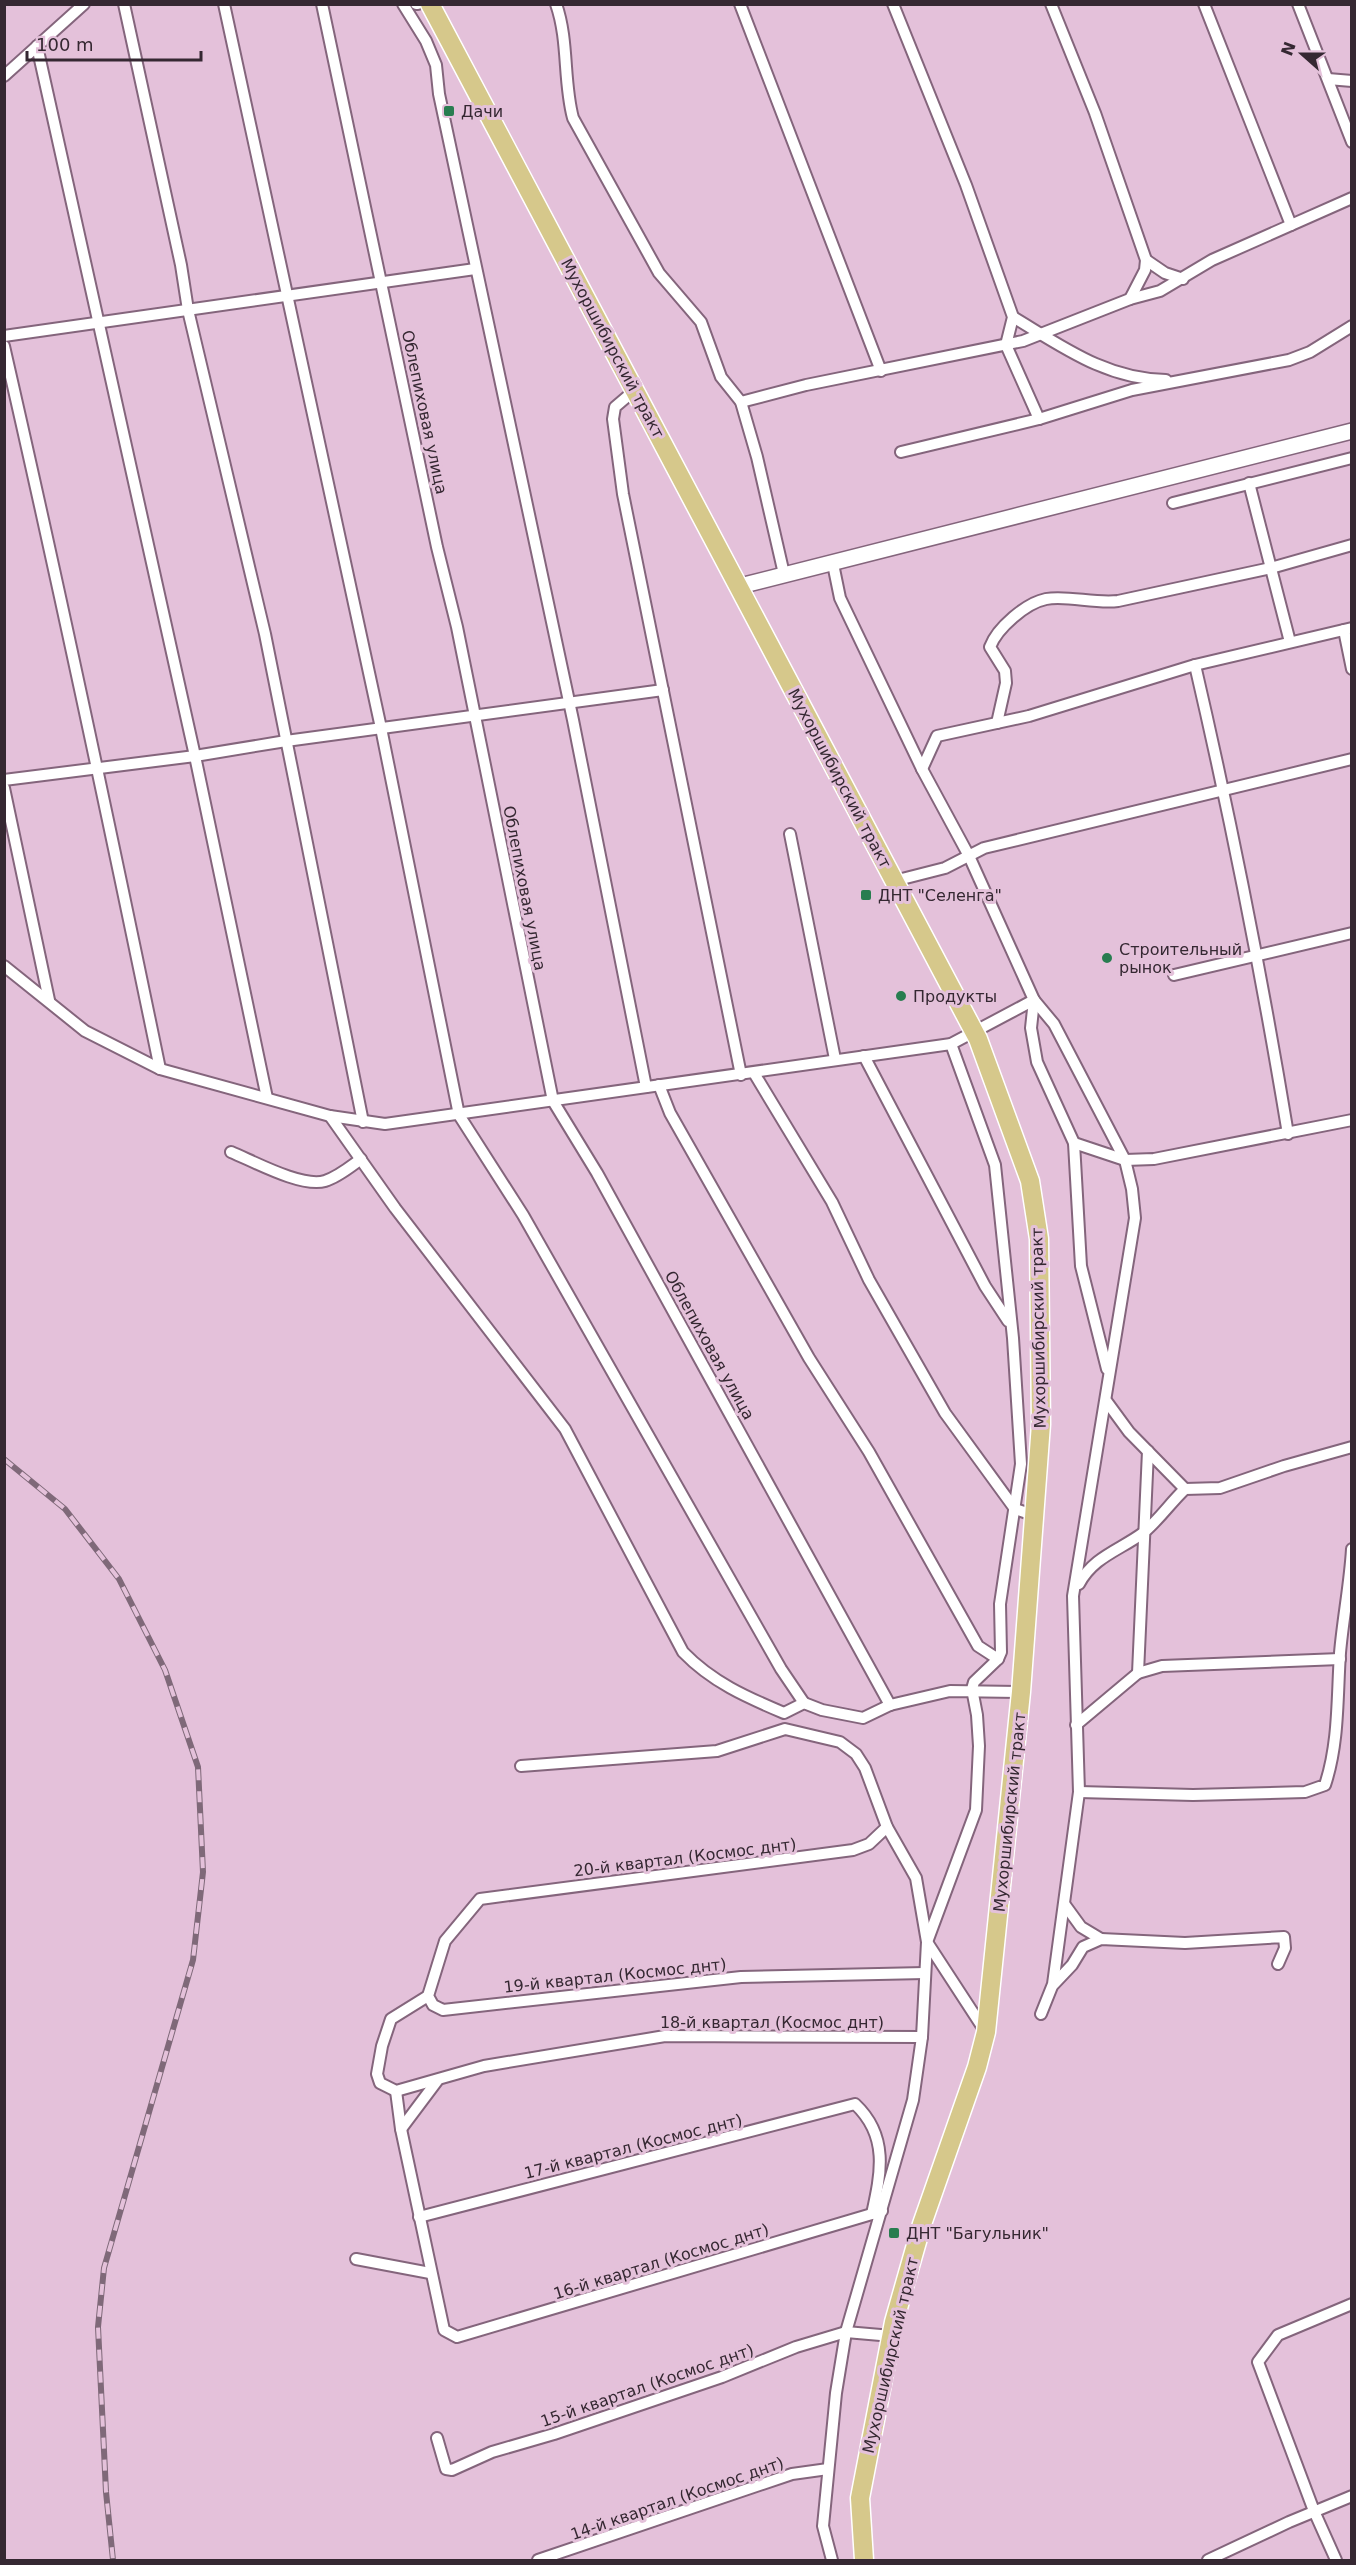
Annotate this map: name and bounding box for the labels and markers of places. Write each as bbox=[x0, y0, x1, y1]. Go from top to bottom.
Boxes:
place label: Дачи bbox=[461, 102, 503, 121]
marker: Дачи bbox=[442, 104, 456, 118]
place label: ДНТ "Селенга" bbox=[878, 886, 1002, 905]
marker: ДНТ "Селенга" bbox=[859, 888, 873, 902]
place label: Строительный рынок bbox=[1119, 940, 1242, 977]
marker: Строительный рынок bbox=[1100, 951, 1114, 965]
place label: Продукты bbox=[913, 987, 997, 1006]
marker: Продукты bbox=[894, 989, 908, 1003]
place label: ДНТ "Багульник" bbox=[906, 2224, 1049, 2243]
marker: ДНТ "Багульник" bbox=[887, 2226, 901, 2240]

